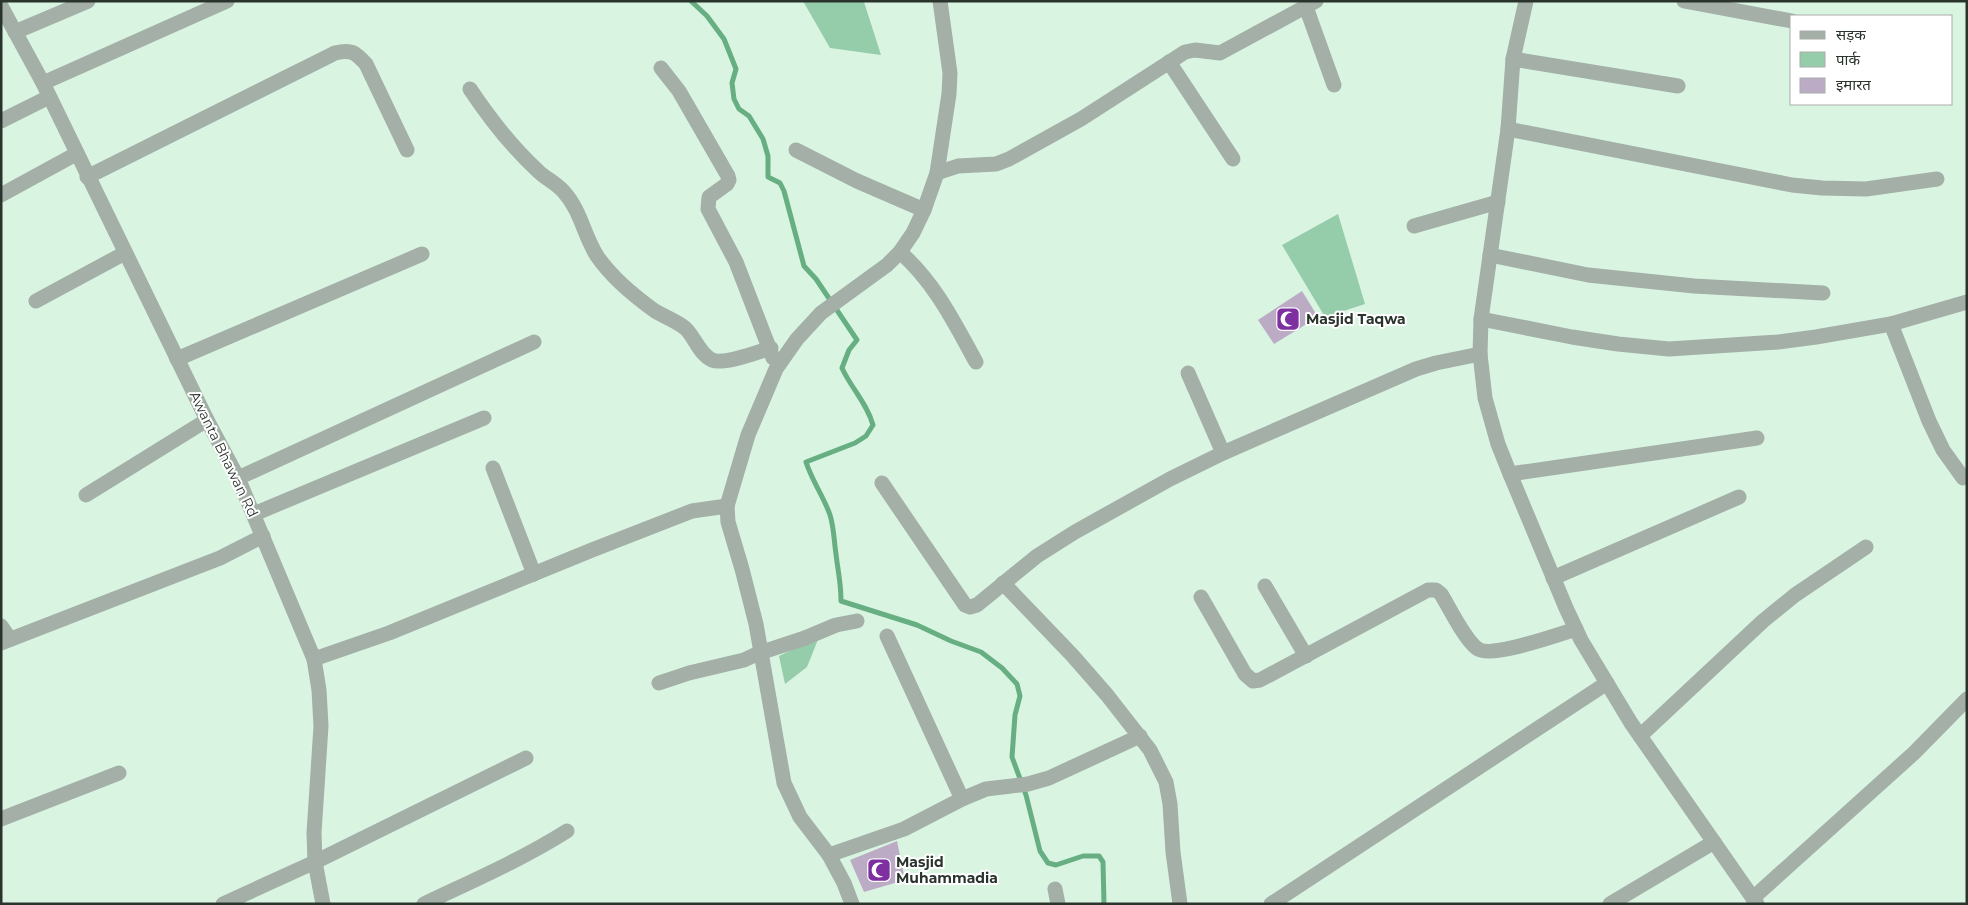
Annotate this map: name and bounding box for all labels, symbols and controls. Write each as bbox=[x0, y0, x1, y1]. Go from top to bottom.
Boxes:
legend bbox=[1790, 15, 1953, 105]
text: सड़क bbox=[1836, 25, 1866, 44]
text: पार्क bbox=[1836, 50, 1860, 69]
text: इमारत bbox=[1836, 75, 1871, 94]
mosque icon: Masjid Taqwa bbox=[1275, 306, 1301, 332]
place label: Masjid Taqwa bbox=[1306, 310, 1406, 328]
street label: Awanta Bhawan Rd bbox=[186, 388, 262, 520]
place label: Masjid Muhammadia bbox=[896, 853, 998, 887]
mosque icon: Masjid Muhammadia bbox=[866, 857, 892, 883]

